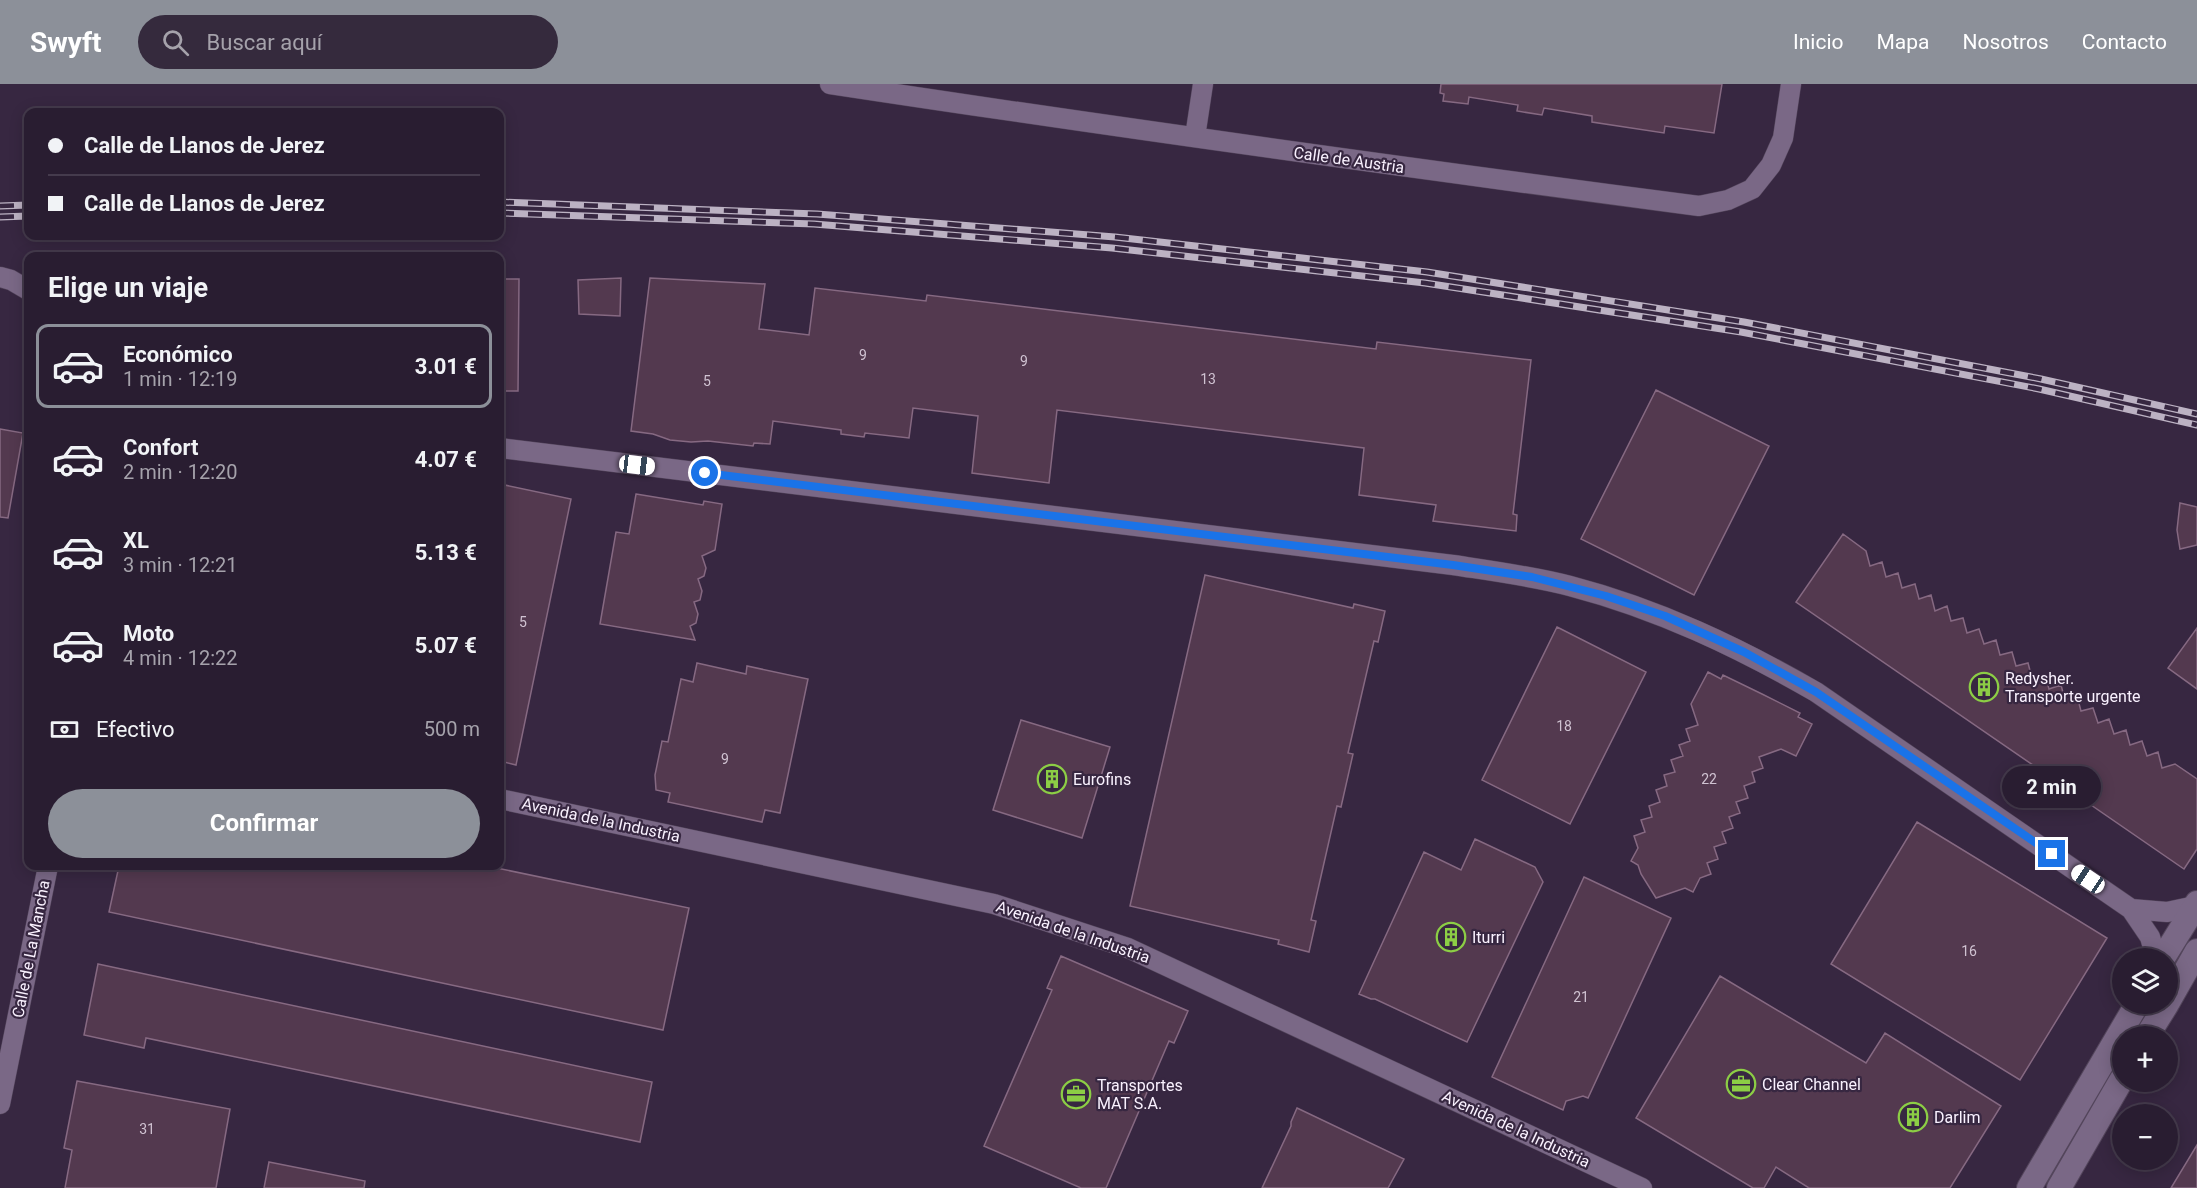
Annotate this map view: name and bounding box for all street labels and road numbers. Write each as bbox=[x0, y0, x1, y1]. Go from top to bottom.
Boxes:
street label: Calle de Austria bbox=[1292, 143, 1406, 177]
street label: Avenida de la Industria bbox=[520, 794, 682, 846]
street label: Calle de La Mancha bbox=[8, 879, 54, 1019]
street label: Avenida de la Industria bbox=[994, 897, 1152, 967]
street label: Avenida de la Industria bbox=[1439, 1086, 1593, 1172]

